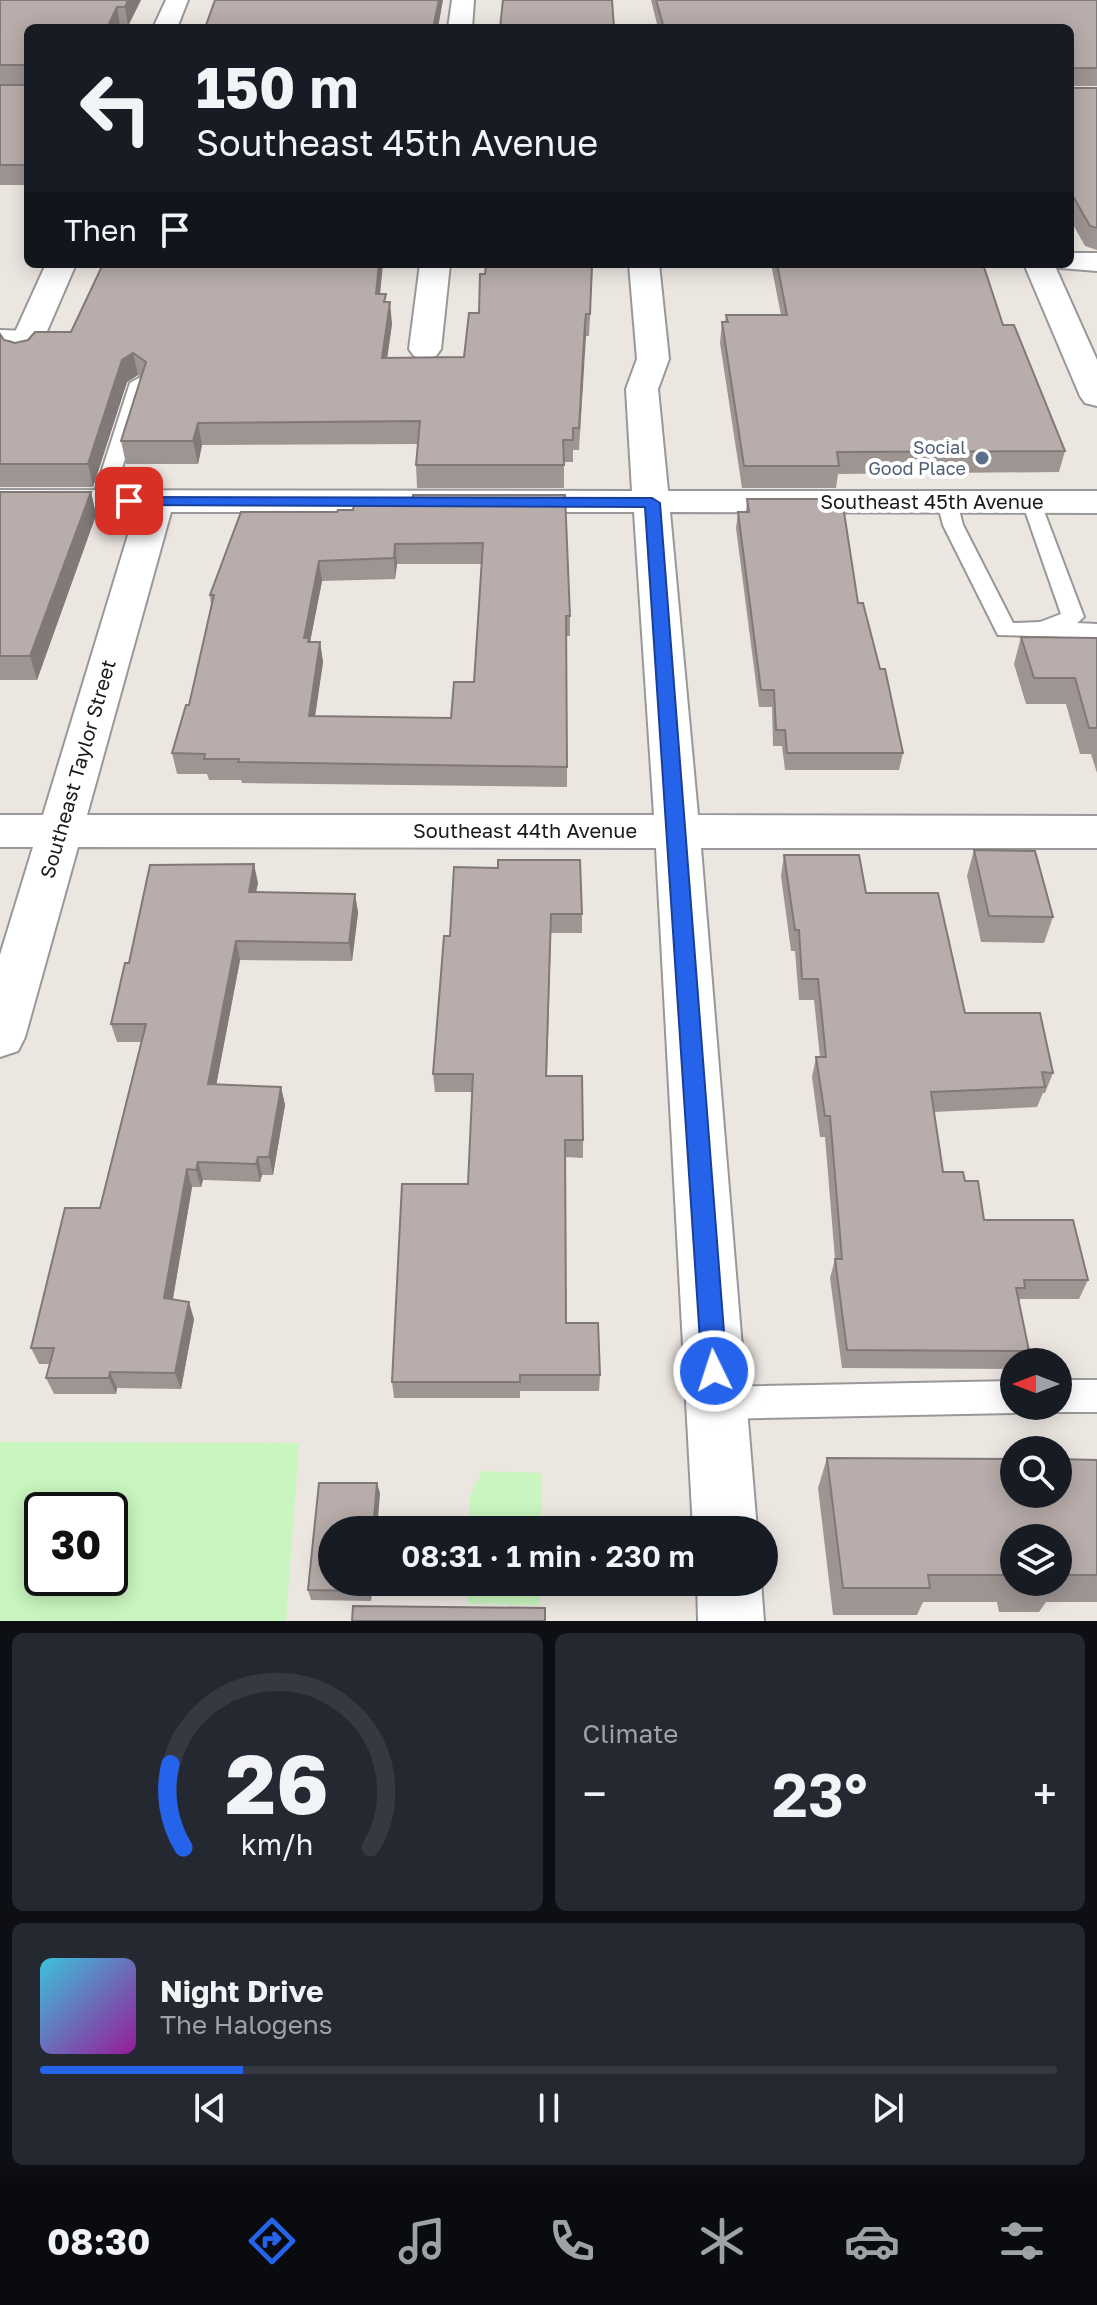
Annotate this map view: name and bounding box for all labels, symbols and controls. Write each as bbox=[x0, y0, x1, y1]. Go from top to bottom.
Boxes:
text: 150 m bbox=[196, 53, 358, 120]
icon: left bbox=[64, 56, 168, 160]
text: Southeast 45th Avenue bbox=[196, 121, 598, 164]
icon: arrive bbox=[153, 208, 197, 252]
text: Then bbox=[64, 212, 137, 248]
place label: Social Good Place bbox=[868, 436, 966, 479]
marker: Social Good Place bbox=[973, 449, 991, 467]
pin bbox=[95, 467, 163, 535]
icon: arrive bbox=[107, 479, 151, 523]
street label: Southeast 45th Avenue bbox=[820, 489, 1044, 513]
street label: Southeast Taylor Street bbox=[34, 657, 120, 881]
street label: Southeast 44th Avenue bbox=[413, 818, 637, 842]
position arrow bbox=[672, 1329, 756, 1413]
north arrow bbox=[1000, 1348, 1072, 1420]
map controls bbox=[1000, 1348, 1072, 1596]
button: search bbox=[1000, 1436, 1072, 1508]
speed limit sign: 30 bbox=[24, 1492, 128, 1596]
button: layers bbox=[1000, 1524, 1072, 1596]
text: 08:31 · 1 min · 230 m bbox=[401, 1538, 695, 1574]
text: Climate bbox=[583, 1718, 678, 1749]
text: 26 bbox=[225, 1732, 329, 1832]
text: 23° bbox=[772, 1758, 868, 1830]
text: − bbox=[583, 1767, 607, 1820]
text: + bbox=[1033, 1767, 1057, 1820]
text: km/h bbox=[241, 1827, 314, 1861]
text: Night Drive bbox=[160, 1973, 324, 2009]
text: The Halogens bbox=[160, 2009, 333, 2040]
icon: previous bbox=[188, 2086, 232, 2130]
icon: pause bbox=[527, 2086, 571, 2130]
icon: next bbox=[866, 2086, 910, 2130]
icon: directions bbox=[244, 2213, 300, 2269]
icon: music bbox=[394, 2213, 450, 2269]
icon: phone bbox=[544, 2213, 600, 2269]
icon: climate bbox=[694, 2213, 750, 2269]
icon: car bbox=[844, 2213, 900, 2269]
icon: filters bbox=[994, 2213, 1050, 2269]
text: 08:30 bbox=[47, 2220, 150, 2263]

